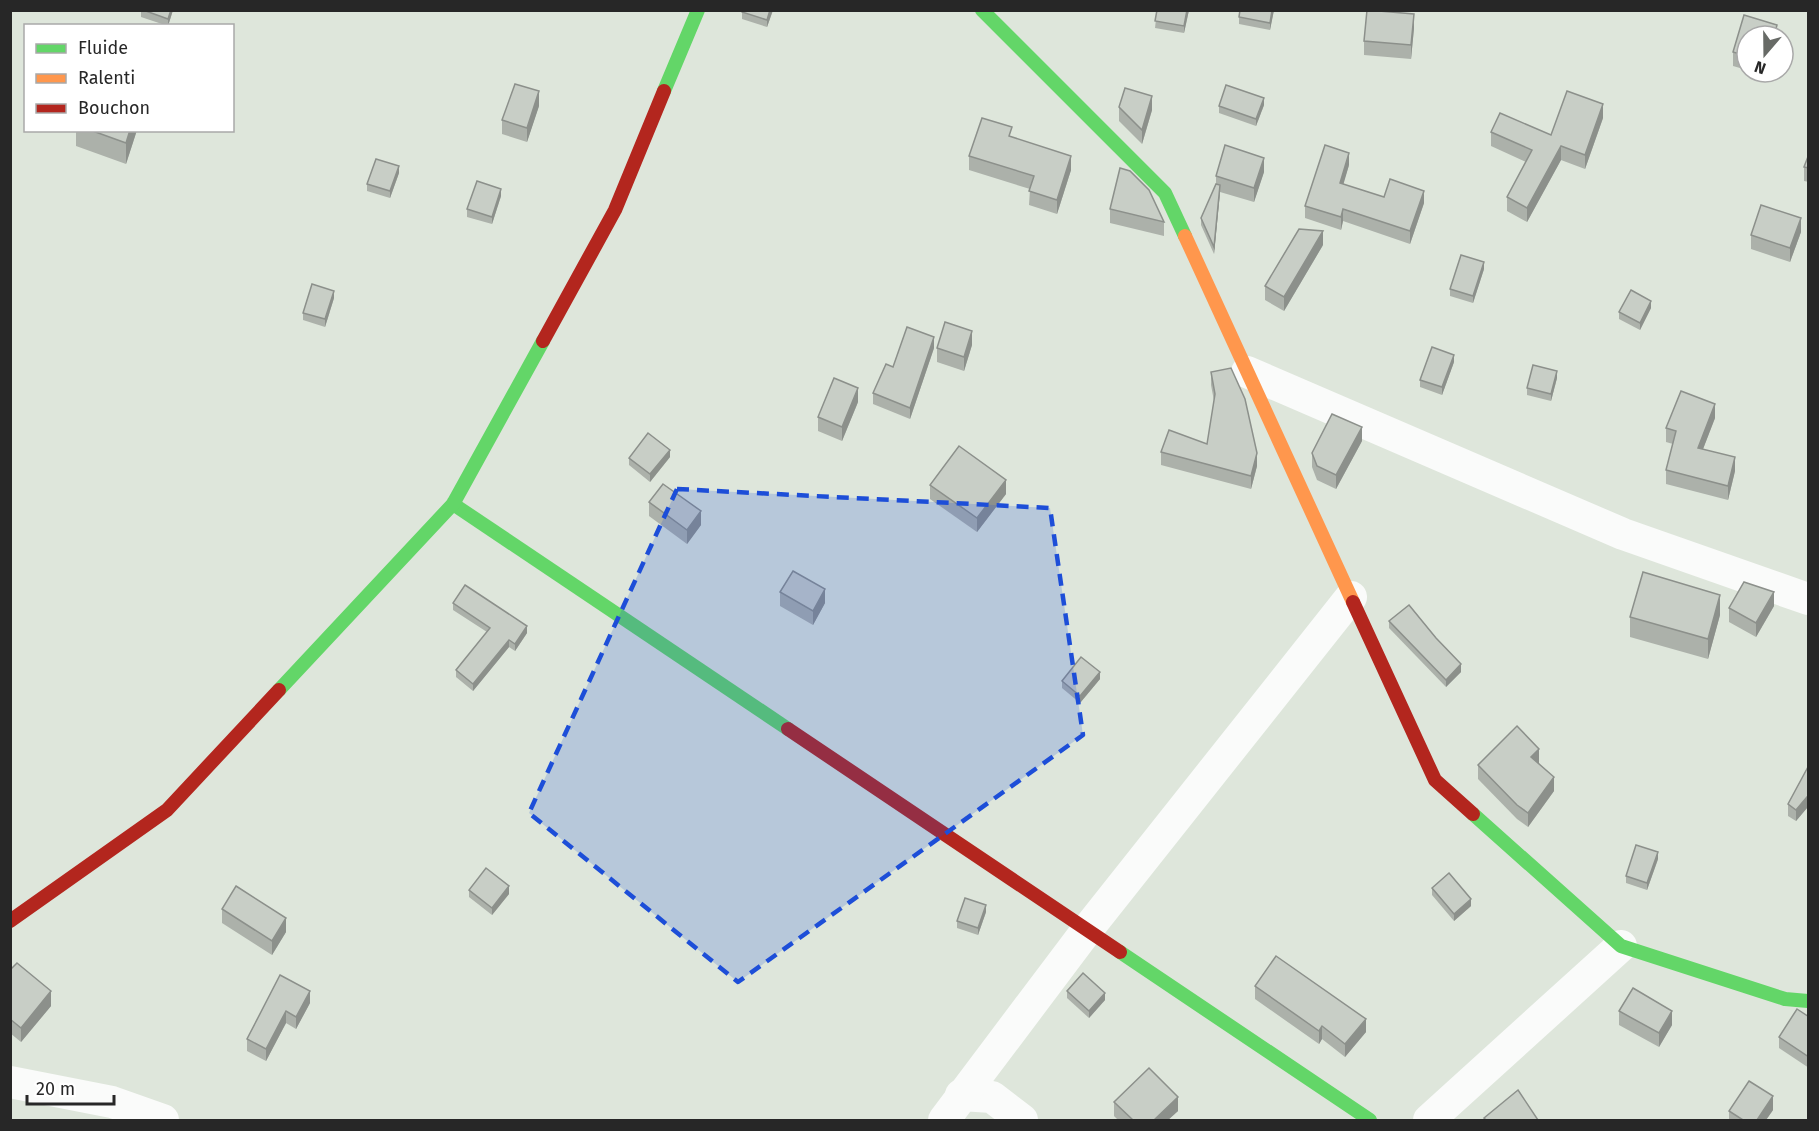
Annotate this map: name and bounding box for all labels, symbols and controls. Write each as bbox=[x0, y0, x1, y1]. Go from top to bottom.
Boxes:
legend bbox=[24, 24, 234, 132]
north arrow bbox=[1735, 24, 1795, 84]
text: Fluide bbox=[78, 37, 128, 59]
text: N bbox=[1752, 57, 1768, 78]
text: Ralenti bbox=[78, 67, 135, 89]
text: Bouchon bbox=[78, 97, 150, 119]
scale bar bbox=[27, 1068, 114, 1106]
text: 20 m bbox=[36, 1078, 75, 1100]

